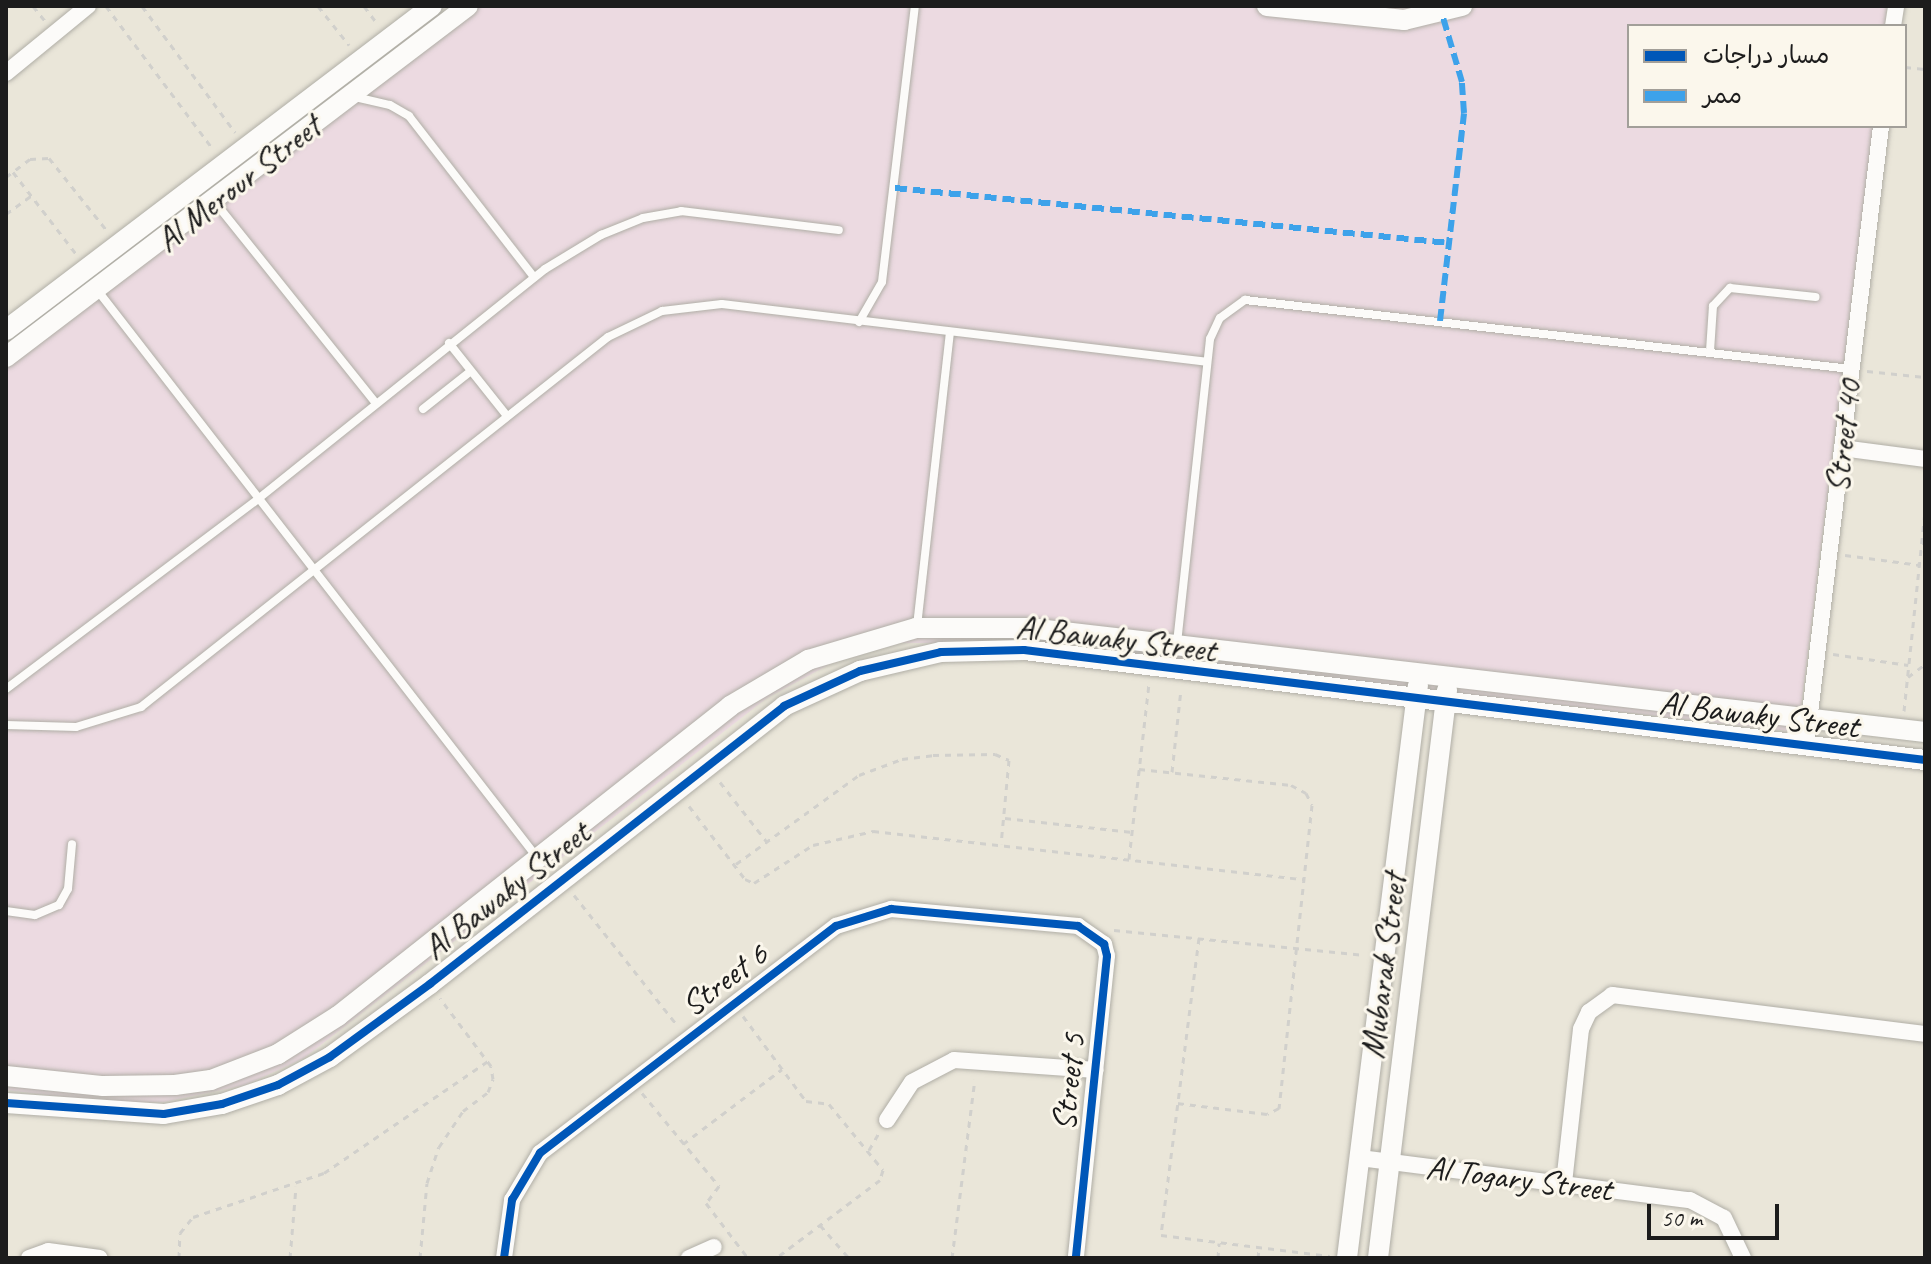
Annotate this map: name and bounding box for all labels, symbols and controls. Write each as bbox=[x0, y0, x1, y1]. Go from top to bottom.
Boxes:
legend bbox=[1627, 24, 1907, 128]
text: مسار دراجات bbox=[1703, 40, 1829, 70]
text: ممر bbox=[1703, 80, 1742, 110]
street label: Al Merour Street bbox=[147, 106, 329, 260]
street label: Street 40 bbox=[1816, 377, 1870, 495]
street label: Al Bawaky Street bbox=[1014, 606, 1218, 670]
street label: Al Bawaky Street bbox=[1657, 682, 1861, 746]
street label: Al Bawaky Street bbox=[414, 812, 598, 968]
street label: Mubarak Street bbox=[1351, 871, 1415, 1061]
street label: Street 6 bbox=[673, 933, 775, 1025]
street label: Street 5 bbox=[1043, 1031, 1093, 1133]
street label: Al Togary Street bbox=[1424, 1146, 1614, 1210]
scale bar bbox=[1651, 1188, 1783, 1238]
text: 50 m bbox=[1661, 1203, 1702, 1233]

